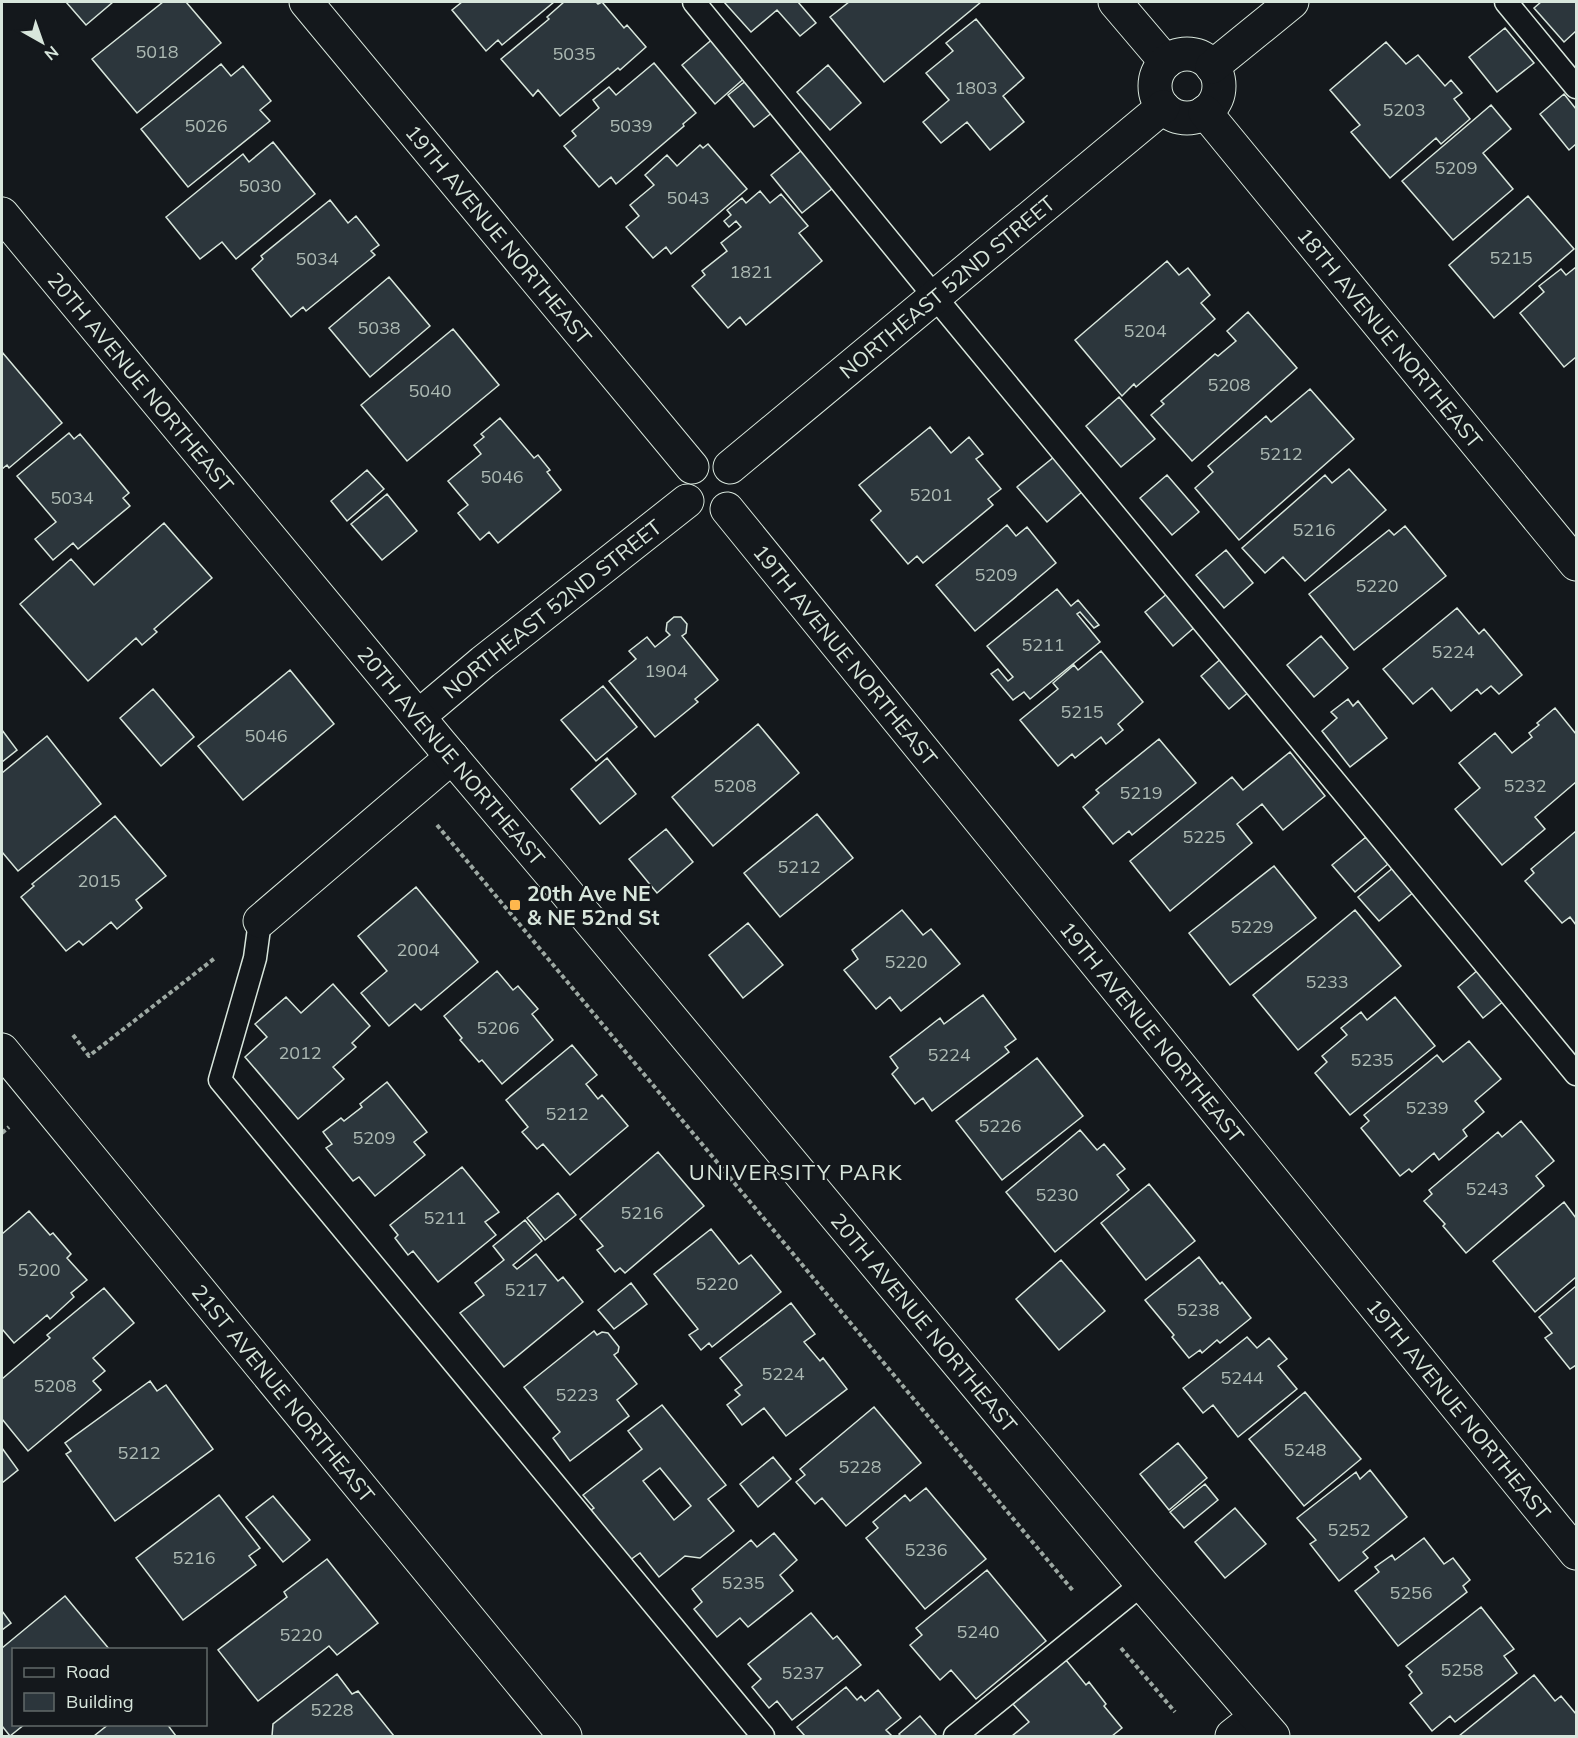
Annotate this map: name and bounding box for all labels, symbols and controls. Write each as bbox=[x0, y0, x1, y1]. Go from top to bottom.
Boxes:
north arrow bbox=[12, 12, 72, 72]
house number: 5018 bbox=[135, 40, 179, 63]
text: N bbox=[41, 42, 63, 65]
house number: 5035 bbox=[552, 42, 596, 65]
house number: 1803 bbox=[954, 76, 998, 99]
house number: 5203 bbox=[1382, 98, 1426, 121]
house number: 5026 bbox=[184, 114, 228, 137]
house number: 5039 bbox=[609, 114, 653, 137]
street label: 19TH AVENUE NORTHEAST bbox=[400, 119, 598, 350]
house number: 5209 bbox=[1434, 156, 1478, 179]
house number: 5030 bbox=[238, 174, 282, 197]
house number: 5043 bbox=[666, 186, 710, 209]
street label: NORTHEAST 52ND STREET bbox=[834, 189, 1060, 384]
street label: 18TH AVENUE NORTHEAST bbox=[1292, 222, 1488, 453]
house number: 5215 bbox=[1489, 246, 1533, 269]
house number: 5034 bbox=[295, 247, 339, 270]
house number: 1821 bbox=[729, 260, 773, 283]
street label: 20TH AVENUE NORTHEAST bbox=[43, 267, 240, 497]
house number: 5038 bbox=[357, 316, 401, 339]
house number: 5204 bbox=[1123, 319, 1167, 342]
house number: 5208 bbox=[1207, 373, 1251, 396]
house number: 5040 bbox=[408, 379, 452, 402]
house number: 5212 bbox=[1259, 442, 1303, 465]
house number: 5046 bbox=[480, 465, 524, 488]
house number: 5201 bbox=[909, 483, 953, 506]
house number: 5034 bbox=[50, 486, 94, 509]
street label: NORTHEAST 52ND STREET bbox=[437, 513, 667, 703]
house number: 5216 bbox=[1292, 518, 1336, 541]
street label: 19TH AVENUE NORTHEAST bbox=[748, 539, 943, 771]
house number: 5209 bbox=[974, 563, 1018, 586]
house number: 5220 bbox=[1355, 574, 1399, 597]
house number: 5211 bbox=[1021, 633, 1065, 656]
house number: 5224 bbox=[1431, 640, 1475, 663]
street label: 20TH AVENUE NORTHEAST bbox=[353, 641, 551, 871]
house number: 1904 bbox=[644, 659, 688, 682]
house number: 5215 bbox=[1060, 700, 1104, 723]
house number: 5046 bbox=[244, 724, 288, 747]
house number: 5208 bbox=[713, 774, 757, 797]
house number: 5232 bbox=[1503, 774, 1547, 797]
house number: 5219 bbox=[1119, 781, 1163, 804]
house number: 5225 bbox=[1182, 825, 1226, 848]
house number: 5212 bbox=[777, 855, 821, 878]
house number: 2015 bbox=[77, 869, 121, 892]
place label: 20th Ave NE & NE 52nd St bbox=[527, 880, 659, 930]
marker: 20th Ave NE & NE 52nd St bbox=[508, 898, 522, 912]
house number: 5229 bbox=[1230, 915, 1274, 938]
street label: 19TH AVENUE NORTHEAST bbox=[1055, 916, 1250, 1148]
house number: 2004 bbox=[396, 938, 440, 961]
house number: 5220 bbox=[884, 950, 928, 973]
house number: 5233 bbox=[1305, 970, 1349, 993]
house number: 5206 bbox=[476, 1016, 520, 1039]
house number: 2012 bbox=[278, 1041, 322, 1064]
house number: 5224 bbox=[927, 1043, 971, 1066]
house number: 5235 bbox=[1350, 1048, 1394, 1071]
house number: 5239 bbox=[1405, 1096, 1449, 1119]
house number: 5212 bbox=[545, 1102, 589, 1125]
house number: 5226 bbox=[978, 1114, 1022, 1137]
house number: 5209 bbox=[352, 1126, 396, 1149]
district label: UNIVERSITY PARK bbox=[689, 1158, 903, 1186]
house number: 5243 bbox=[1465, 1177, 1509, 1200]
house number: 5230 bbox=[1035, 1183, 1079, 1206]
house number: 5216 bbox=[620, 1201, 664, 1224]
house number: 5211 bbox=[423, 1206, 467, 1229]
street label: 20TH AVENUE NORTHEAST bbox=[826, 1208, 1023, 1438]
house number: 5200 bbox=[17, 1258, 61, 1281]
house number: 5220 bbox=[695, 1272, 739, 1295]
house number: 5217 bbox=[504, 1278, 548, 1301]
street label: 21ST AVENUE NORTHEAST bbox=[187, 1279, 381, 1508]
street label: 19TH AVENUE NORTHEAST bbox=[1361, 1293, 1557, 1525]
house number: 5238 bbox=[1176, 1298, 1220, 1321]
house number: 5224 bbox=[761, 1362, 805, 1385]
house number: 5244 bbox=[1220, 1366, 1264, 1389]
house number: 5208 bbox=[33, 1374, 77, 1397]
house number: 5223 bbox=[555, 1383, 599, 1406]
house number: 5248 bbox=[1283, 1438, 1327, 1461]
house number: 5212 bbox=[117, 1441, 161, 1464]
house number: 5228 bbox=[838, 1455, 882, 1478]
house number: 5252 bbox=[1327, 1518, 1371, 1541]
house number: 5236 bbox=[904, 1538, 948, 1561]
house number: 5216 bbox=[172, 1546, 216, 1569]
house number: 5235 bbox=[721, 1571, 765, 1594]
house number: 5256 bbox=[1389, 1581, 1433, 1604]
house number: 5240 bbox=[956, 1620, 1000, 1643]
house number: 5220 bbox=[279, 1623, 323, 1646]
legend bbox=[12, 1648, 207, 1726]
house number: 5258 bbox=[1440, 1658, 1484, 1681]
text: Road bbox=[66, 1660, 110, 1683]
house number: 5237 bbox=[781, 1661, 825, 1684]
text: Building bbox=[66, 1690, 134, 1713]
house number: 5228 bbox=[310, 1698, 354, 1721]

